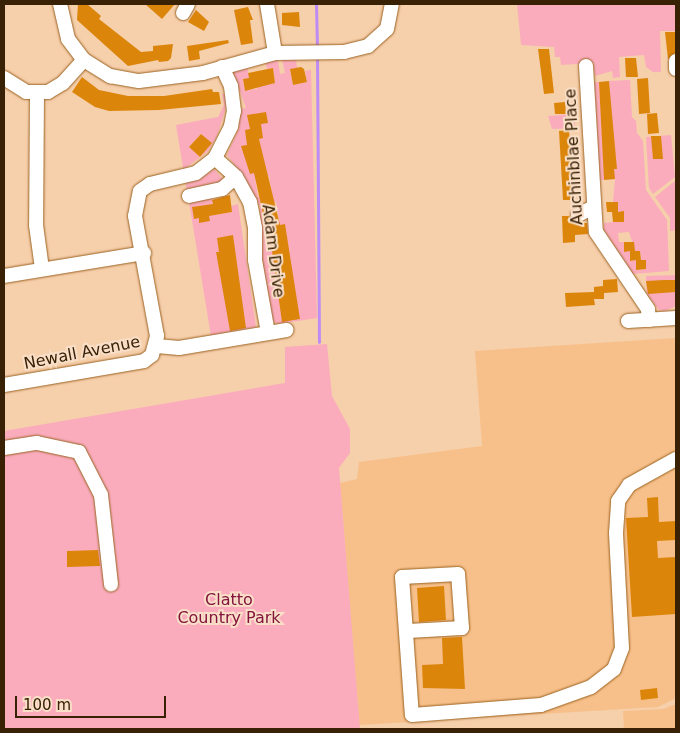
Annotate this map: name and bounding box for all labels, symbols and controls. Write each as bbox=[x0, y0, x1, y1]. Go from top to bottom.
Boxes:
street label: Auchinblae Place bbox=[561, 88, 587, 226]
street label: Adam Drive bbox=[258, 203, 288, 299]
street label: Newall Avenue bbox=[22, 332, 142, 374]
park label: Clatto Country Park bbox=[177, 590, 281, 628]
scale bar bbox=[18, 686, 169, 718]
text: 100 m bbox=[23, 696, 71, 714]

